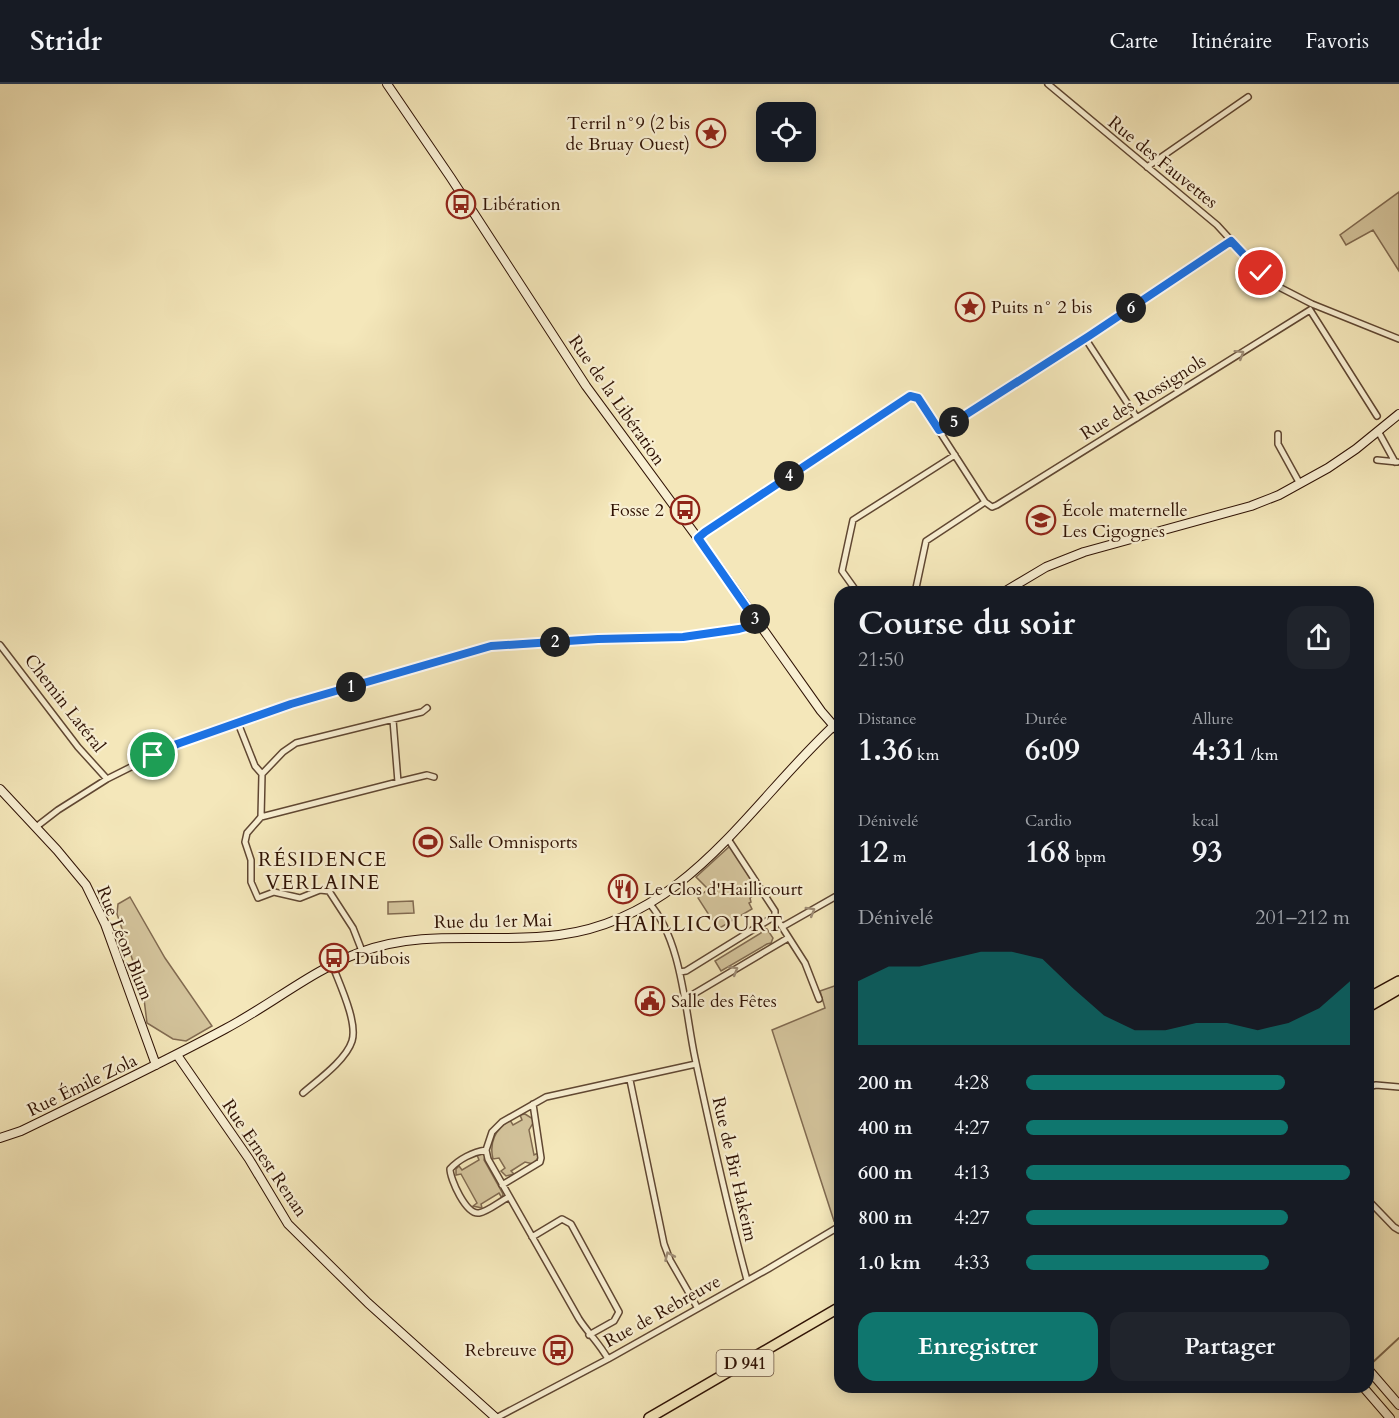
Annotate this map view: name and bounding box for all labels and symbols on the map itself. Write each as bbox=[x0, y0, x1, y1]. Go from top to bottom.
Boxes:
street label: Rue des Fauvettes bbox=[1102, 110, 1223, 214]
place label: Terril n°9 (2 bis de Bruay Ouest) bbox=[566, 111, 690, 157]
place icon: Terril n°9 (2 bis de Bruay Ouest) bbox=[695, 117, 727, 149]
bus stop icon: Libération bbox=[445, 188, 477, 220]
place label: Libération bbox=[482, 192, 562, 217]
pin bbox=[1235, 247, 1286, 298]
place icon: Puits n° 2 bis bbox=[954, 291, 986, 323]
pin: 6 bbox=[1116, 293, 1146, 323]
place label: Puits n° 2 bis bbox=[991, 295, 1092, 320]
street label: Rue de la Libération bbox=[562, 330, 671, 471]
street label: Rue des Rossignols bbox=[1076, 349, 1211, 446]
one-way arrow bbox=[1234, 349, 1244, 361]
pin: 5 bbox=[939, 407, 969, 437]
pin: 4 bbox=[774, 461, 804, 491]
bus stop icon: Fosse 2 bbox=[669, 494, 701, 526]
place label: Fosse 2 bbox=[610, 498, 664, 523]
place label: École maternelle Les Cigognes bbox=[1062, 498, 1188, 544]
school or university icon: École maternelle Les Cigognes bbox=[1025, 504, 1057, 536]
pin: 3 bbox=[740, 604, 770, 634]
pin: 2 bbox=[540, 627, 570, 657]
street label: Chemin Latéral bbox=[18, 649, 111, 758]
pin: 1 bbox=[336, 672, 366, 702]
pin bbox=[127, 729, 178, 780]
sports icon: Salle Omnisports bbox=[412, 826, 444, 858]
place label: Salle Omnisports bbox=[449, 830, 578, 855]
district label: RÉSIDENCE VERLAINE bbox=[258, 846, 388, 896]
restaurant icon: Le Clos d'Haillicourt bbox=[607, 873, 639, 905]
place label: Le Clos d'Haillicourt bbox=[644, 877, 803, 902]
street label: Rue Léon Blum bbox=[90, 882, 159, 1005]
one-way arrow bbox=[805, 907, 815, 919]
street label: Rue du 1er Mai bbox=[434, 908, 552, 935]
district label: HAILLICOURT bbox=[614, 910, 784, 939]
bus stop icon: Dubois bbox=[318, 942, 350, 974]
place label: Dubois bbox=[355, 946, 410, 971]
one-way arrow bbox=[728, 965, 738, 977]
public building icon: Salle des Fêtes bbox=[634, 985, 666, 1017]
place label: Salle des Fêtes bbox=[671, 989, 777, 1014]
street label: Rue Émile Zola bbox=[23, 1048, 141, 1123]
street label: Rue de Bir Hakeim bbox=[706, 1094, 763, 1245]
street label: Rue Ernest Renan bbox=[216, 1095, 314, 1223]
one-way arrow bbox=[665, 1251, 677, 1262]
street label: Rue de Rebreuve bbox=[599, 1269, 725, 1354]
bus stop icon: Rebreuve bbox=[542, 1334, 574, 1366]
place label: Rebreuve bbox=[465, 1338, 537, 1363]
road number: D 941 bbox=[716, 1350, 774, 1376]

